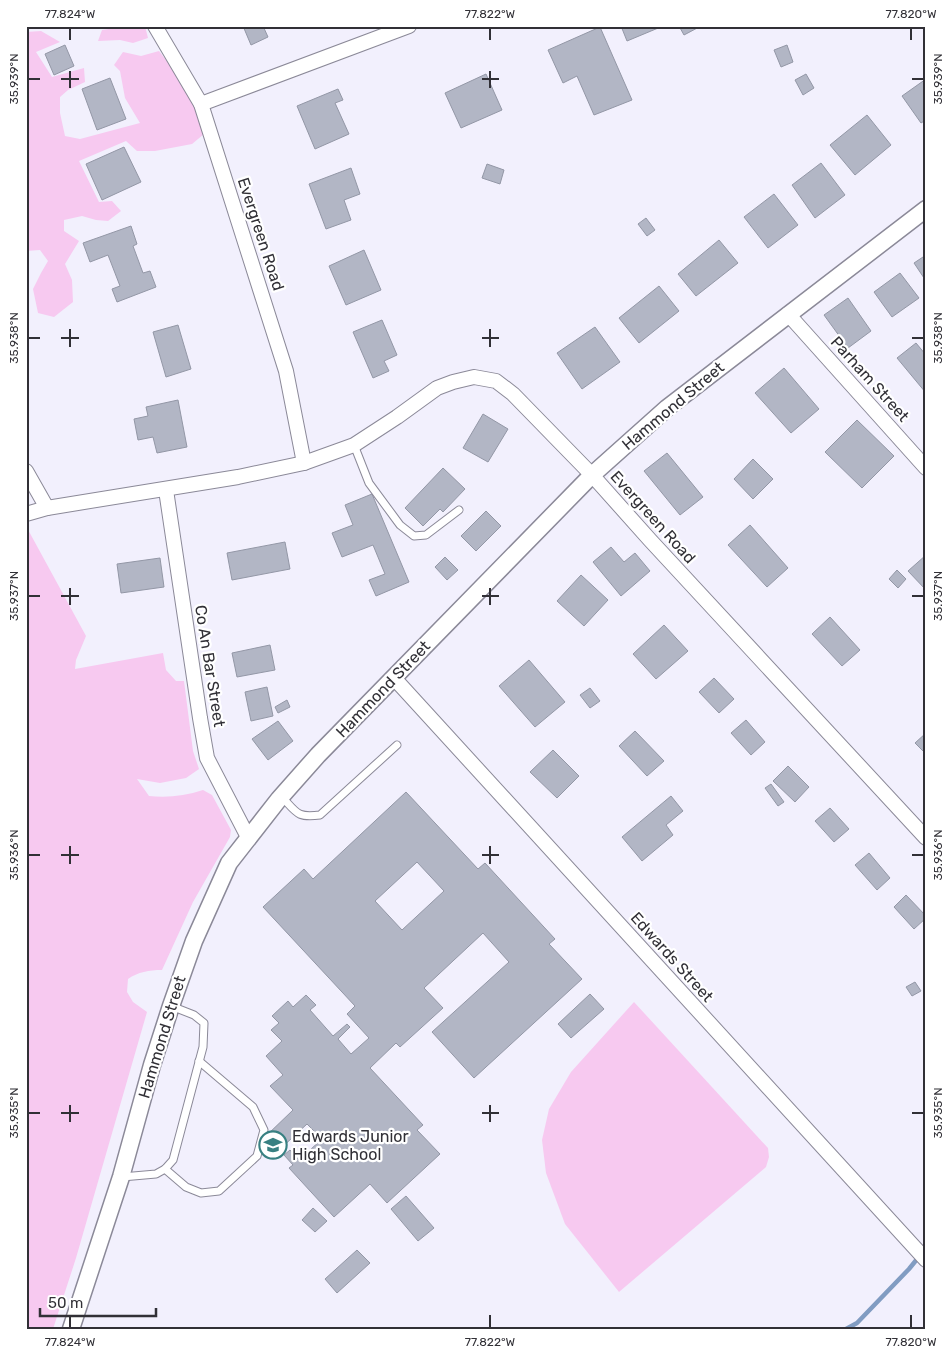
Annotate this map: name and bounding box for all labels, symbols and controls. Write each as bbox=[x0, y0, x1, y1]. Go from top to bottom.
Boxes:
text: 77.824°W bbox=[45, 7, 96, 21]
text: 77.822°W bbox=[465, 7, 516, 21]
text: 77.820°W bbox=[886, 7, 937, 21]
text: 35.939°N bbox=[7, 54, 21, 104]
text: 35.939°N bbox=[931, 54, 945, 104]
street label: Evergreen Road bbox=[234, 175, 288, 293]
text: 35.938°N bbox=[7, 312, 21, 364]
text: 35.938°N bbox=[931, 312, 945, 364]
street label: Parham Street bbox=[827, 333, 913, 425]
street label: Hammond Street bbox=[618, 358, 728, 454]
street label: Evergreen Road bbox=[607, 467, 699, 567]
text: 35.937°N bbox=[7, 571, 21, 621]
text: 35.937°N bbox=[931, 571, 945, 621]
street label: Co An Bar Street bbox=[191, 604, 229, 728]
street label: Hammond Street bbox=[332, 637, 434, 741]
text: 35.936°N bbox=[7, 829, 21, 881]
text: 35.936°N bbox=[931, 829, 945, 881]
street label: Edwards Street bbox=[627, 908, 717, 1006]
street label: Hammond Street bbox=[134, 973, 190, 1101]
text: 35.935°N bbox=[7, 1088, 21, 1139]
text: 35.935°N bbox=[931, 1088, 945, 1139]
place label: Edwards Junior High School bbox=[292, 1127, 409, 1164]
school or university icon: Edwards Junior High School bbox=[258, 1130, 288, 1160]
scale bar bbox=[40, 1285, 156, 1317]
text: 50 m bbox=[48, 1294, 83, 1312]
text: 77.824°W bbox=[45, 1335, 96, 1349]
text: 77.822°W bbox=[465, 1335, 516, 1349]
text: 77.820°W bbox=[886, 1335, 937, 1349]

